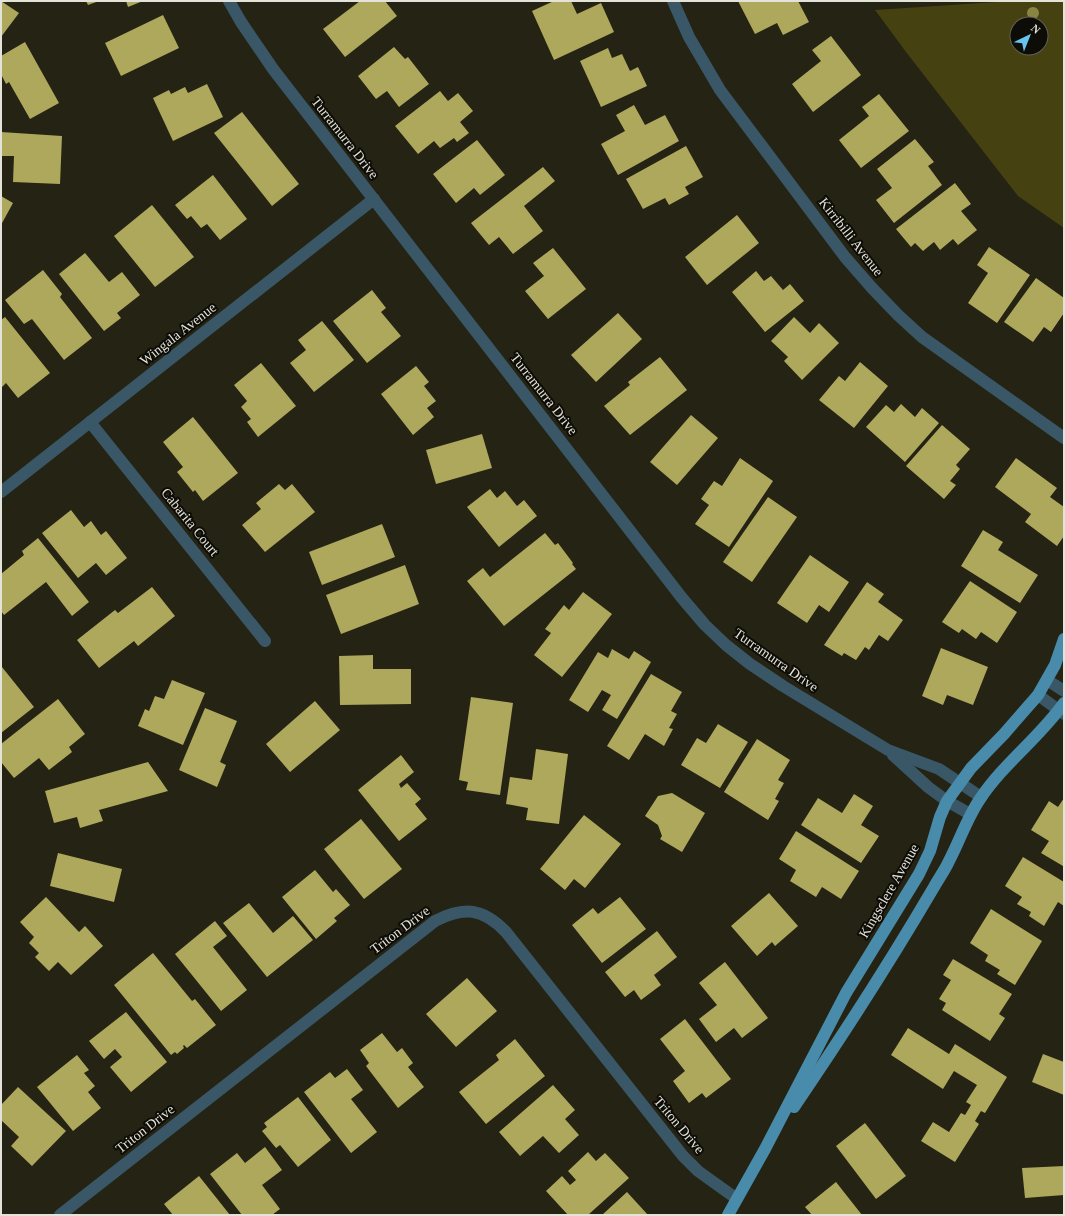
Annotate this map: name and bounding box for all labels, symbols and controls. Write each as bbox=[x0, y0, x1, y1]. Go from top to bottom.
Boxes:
north arrow bbox=[1009, 16, 1049, 56]
text: N bbox=[1029, 22, 1043, 36]
street label: Turramurra Drive bbox=[308, 94, 382, 182]
street label: Kirribilli Avenue bbox=[816, 195, 886, 279]
street label: Wingala Avenue bbox=[137, 300, 219, 368]
street label: Turramurra Drive bbox=[507, 350, 581, 438]
street label: Cabarita Court bbox=[158, 485, 222, 559]
street label: Turramurra Drive bbox=[731, 625, 821, 695]
street label: Kingsclere Avenue bbox=[856, 841, 922, 941]
street label: Triton Drive bbox=[368, 903, 432, 957]
street label: Triton Drive bbox=[651, 1093, 707, 1157]
street label: Triton Drive bbox=[113, 1102, 177, 1156]

